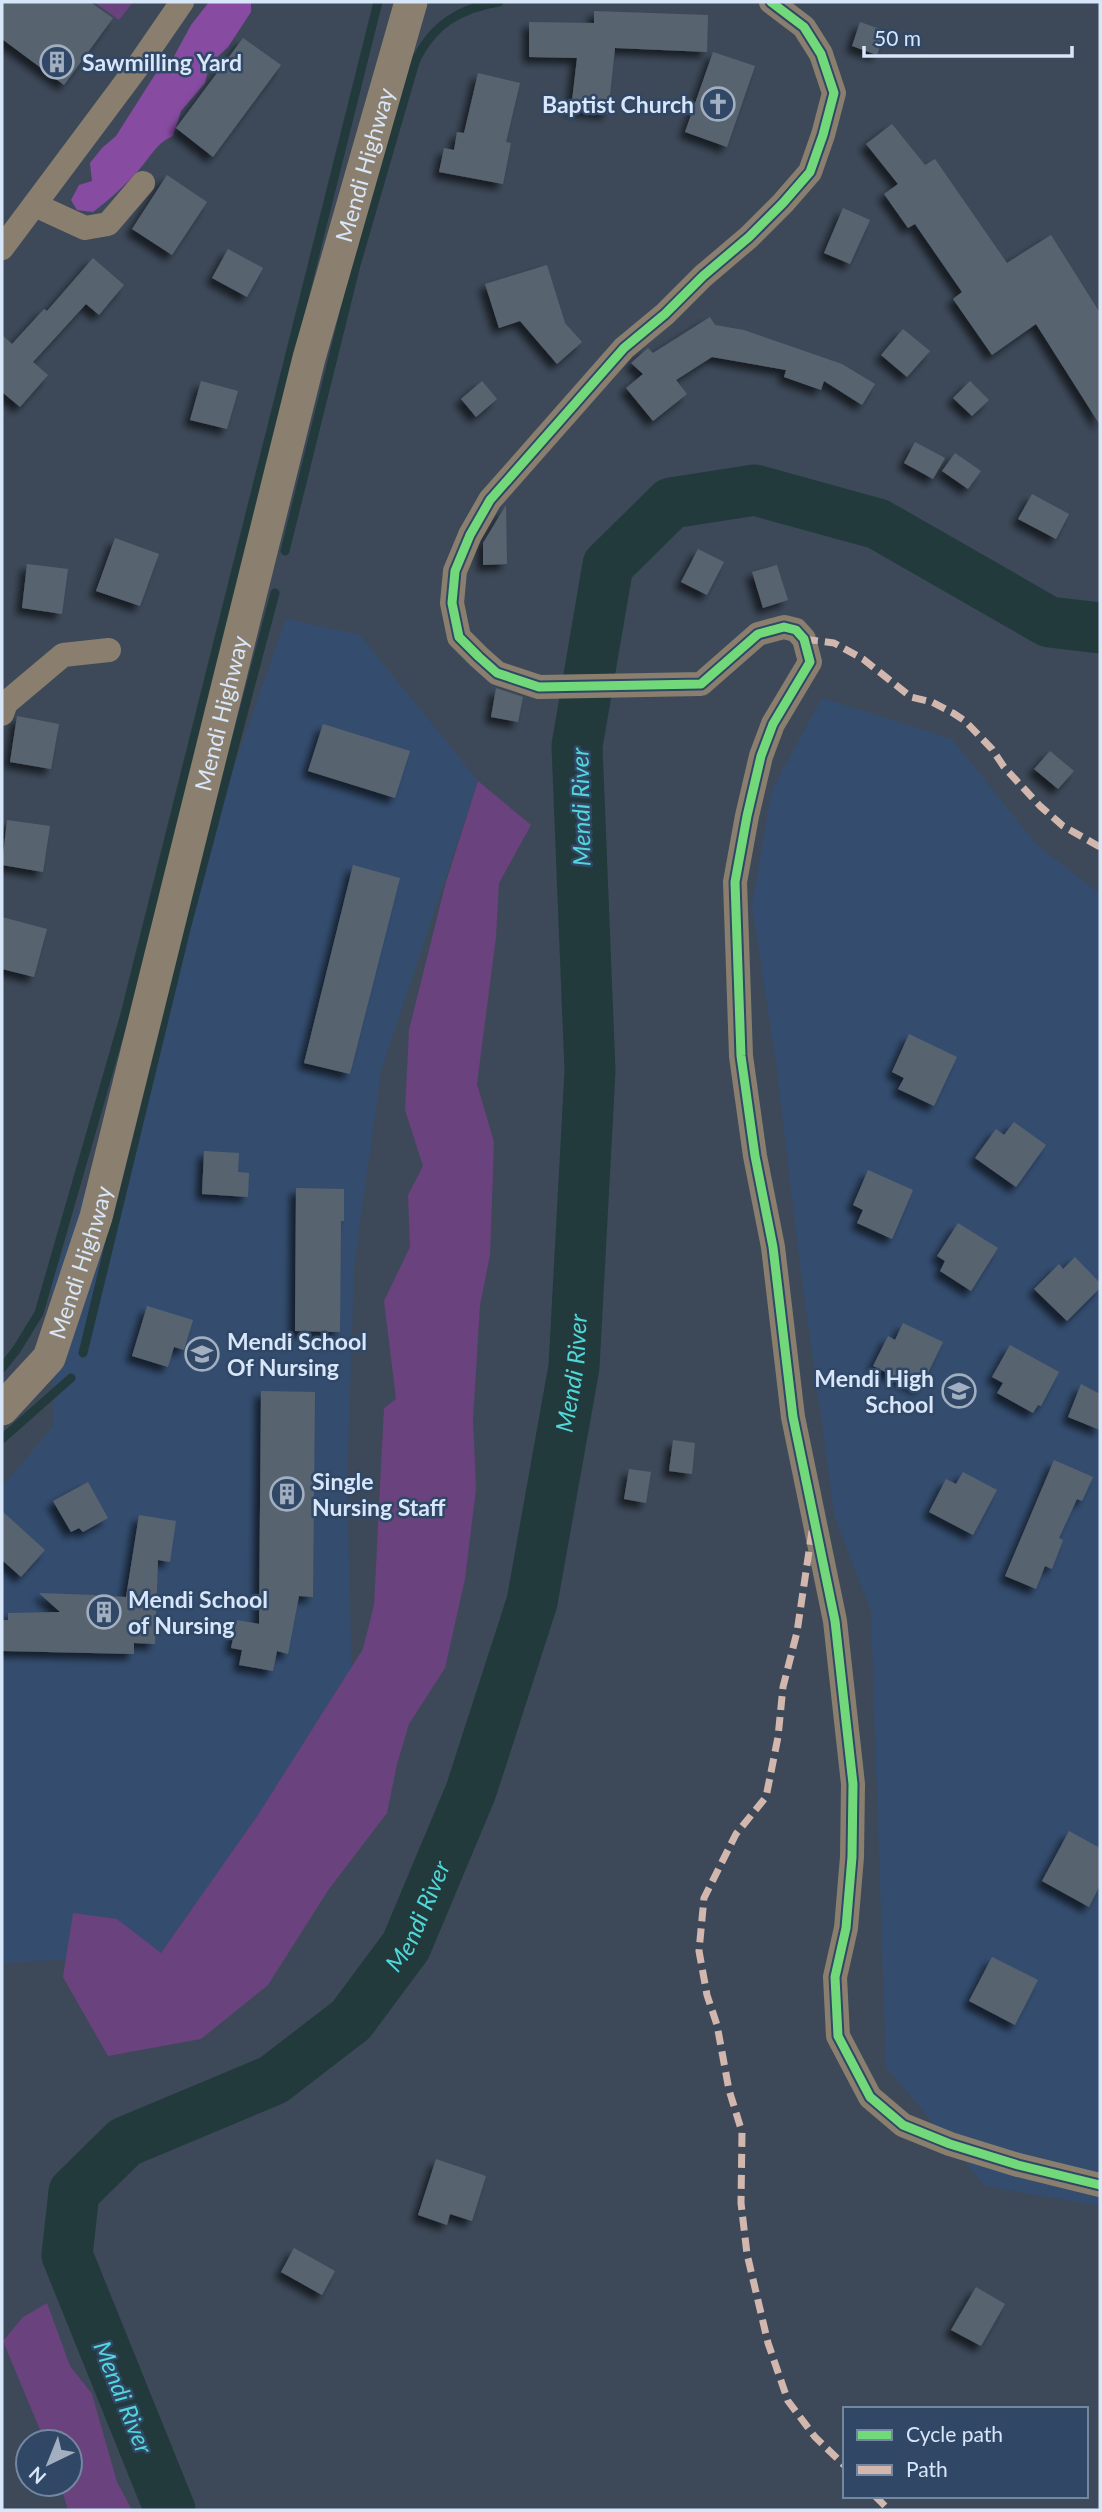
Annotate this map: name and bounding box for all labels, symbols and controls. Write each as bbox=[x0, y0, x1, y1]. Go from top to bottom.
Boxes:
scale bar bbox=[864, 14, 1072, 58]
text: 50 m bbox=[874, 25, 921, 50]
building icon: Sawmilling Yard bbox=[38, 43, 76, 81]
place label: Sawmilling Yard bbox=[82, 48, 242, 76]
street label: Mendi Highway bbox=[329, 84, 400, 245]
church icon: Baptist Church bbox=[699, 85, 737, 123]
place label: Baptist Church bbox=[542, 90, 694, 118]
street label: Mendi Highway bbox=[188, 633, 254, 794]
water label: Mendi River bbox=[564, 747, 596, 867]
street label: Mendi Highway bbox=[42, 1183, 117, 1342]
water label: Mendi River bbox=[548, 1312, 591, 1434]
place label: Mendi School Of Nursing bbox=[227, 1327, 367, 1381]
school or university icon: Mendi School Of Nursing bbox=[183, 1335, 221, 1373]
place label: Mendi High School bbox=[814, 1364, 934, 1418]
school or university icon: Mendi High School bbox=[940, 1372, 978, 1410]
place label: Single Nursing Staff bbox=[312, 1467, 446, 1521]
building icon: Single Nursing Staff bbox=[268, 1475, 306, 1513]
place label: Mendi School of Nursing bbox=[128, 1585, 268, 1639]
building icon: Mendi School of Nursing bbox=[85, 1593, 123, 1631]
water label: Mendi River bbox=[378, 1855, 455, 1977]
water label: Mendi River bbox=[88, 2337, 160, 2458]
legend bbox=[843, 2407, 1088, 2498]
text: Cycle path bbox=[906, 2421, 1003, 2446]
north arrow bbox=[14, 2428, 84, 2498]
text: Path bbox=[906, 2456, 948, 2481]
text: N bbox=[24, 2462, 50, 2489]

